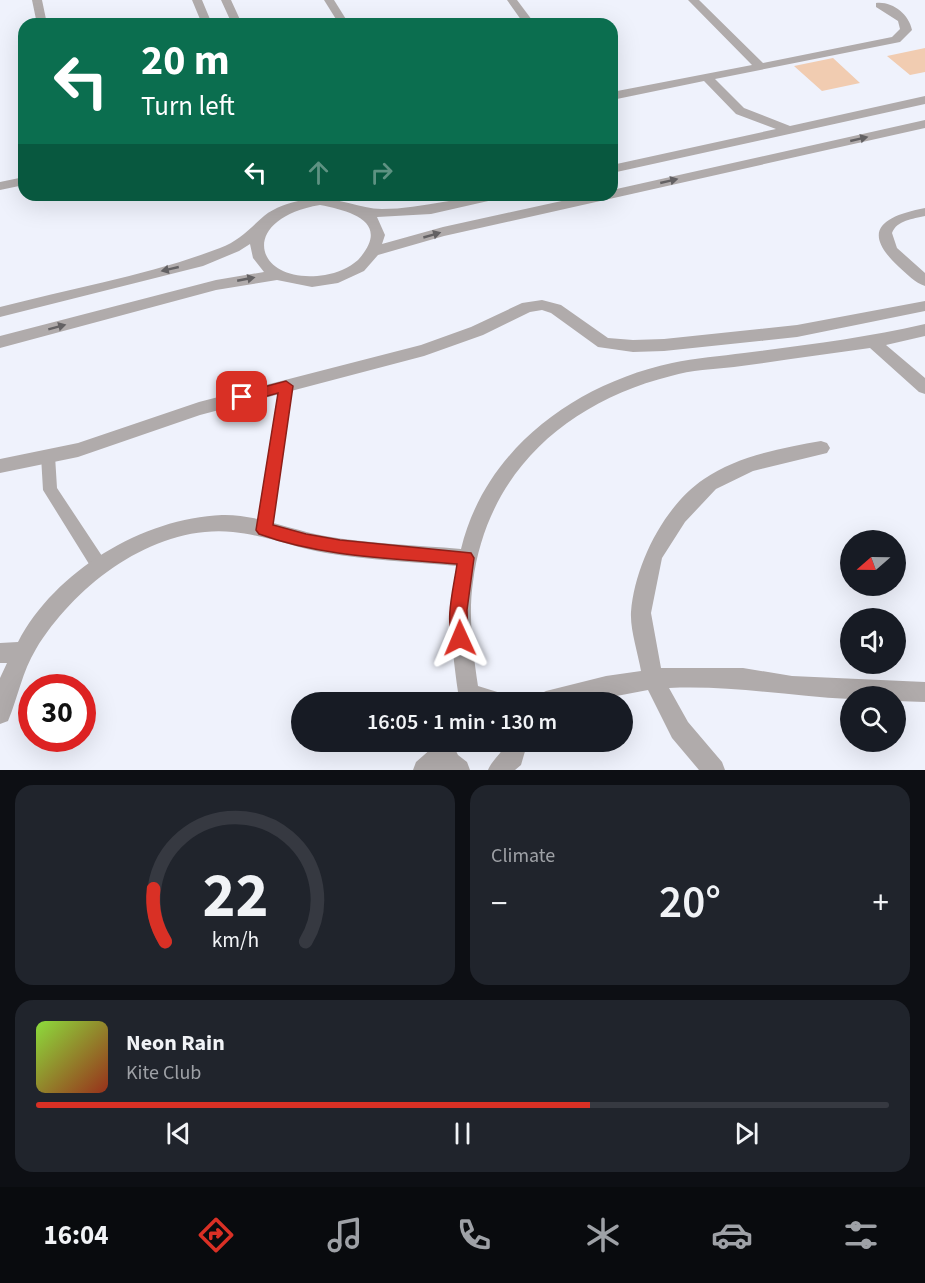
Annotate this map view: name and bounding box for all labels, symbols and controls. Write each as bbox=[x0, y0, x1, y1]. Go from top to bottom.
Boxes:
text: 20 m bbox=[141, 31, 230, 91]
icon: left bbox=[42, 42, 120, 120]
text: Turn left bbox=[141, 87, 235, 126]
one-way arrow bbox=[850, 134, 869, 143]
icon: left bbox=[239, 156, 272, 189]
icon: ahead bbox=[302, 156, 335, 189]
icon: right bbox=[365, 156, 398, 189]
one-way arrow bbox=[660, 176, 678, 186]
one-way arrow bbox=[423, 230, 441, 239]
one-way arrow bbox=[161, 264, 180, 274]
one-way arrow bbox=[236, 274, 255, 283]
one-way arrow bbox=[48, 322, 66, 331]
pin bbox=[216, 371, 267, 422]
icon: arrive bbox=[225, 380, 258, 413]
north arrow bbox=[840, 530, 906, 596]
map controls bbox=[840, 530, 906, 752]
position arrow bbox=[428, 606, 492, 670]
button: sound bbox=[840, 608, 906, 674]
speed limit sign: 30 bbox=[18, 674, 96, 752]
button: search bbox=[840, 686, 906, 752]
text: 16:05 · 1 min · 130 m bbox=[367, 706, 557, 738]
text: Climate bbox=[491, 842, 555, 870]
text: 22 bbox=[202, 852, 268, 941]
text: 20° bbox=[659, 871, 721, 935]
text: − bbox=[491, 880, 507, 927]
text: + bbox=[873, 880, 889, 927]
text: km/h bbox=[211, 925, 259, 956]
text: Neon Rain bbox=[126, 1027, 225, 1059]
text: Kite Club bbox=[126, 1059, 201, 1087]
icon: previous bbox=[162, 1117, 195, 1150]
icon: pause bbox=[446, 1117, 479, 1150]
icon: next bbox=[730, 1117, 763, 1150]
icon: directions bbox=[195, 1214, 237, 1256]
icon: music bbox=[324, 1214, 366, 1256]
icon: phone bbox=[453, 1214, 495, 1256]
icon: climate bbox=[582, 1214, 624, 1256]
icon: car bbox=[711, 1214, 753, 1256]
icon: filters bbox=[840, 1214, 882, 1256]
text: 16:04 bbox=[43, 1216, 109, 1255]

